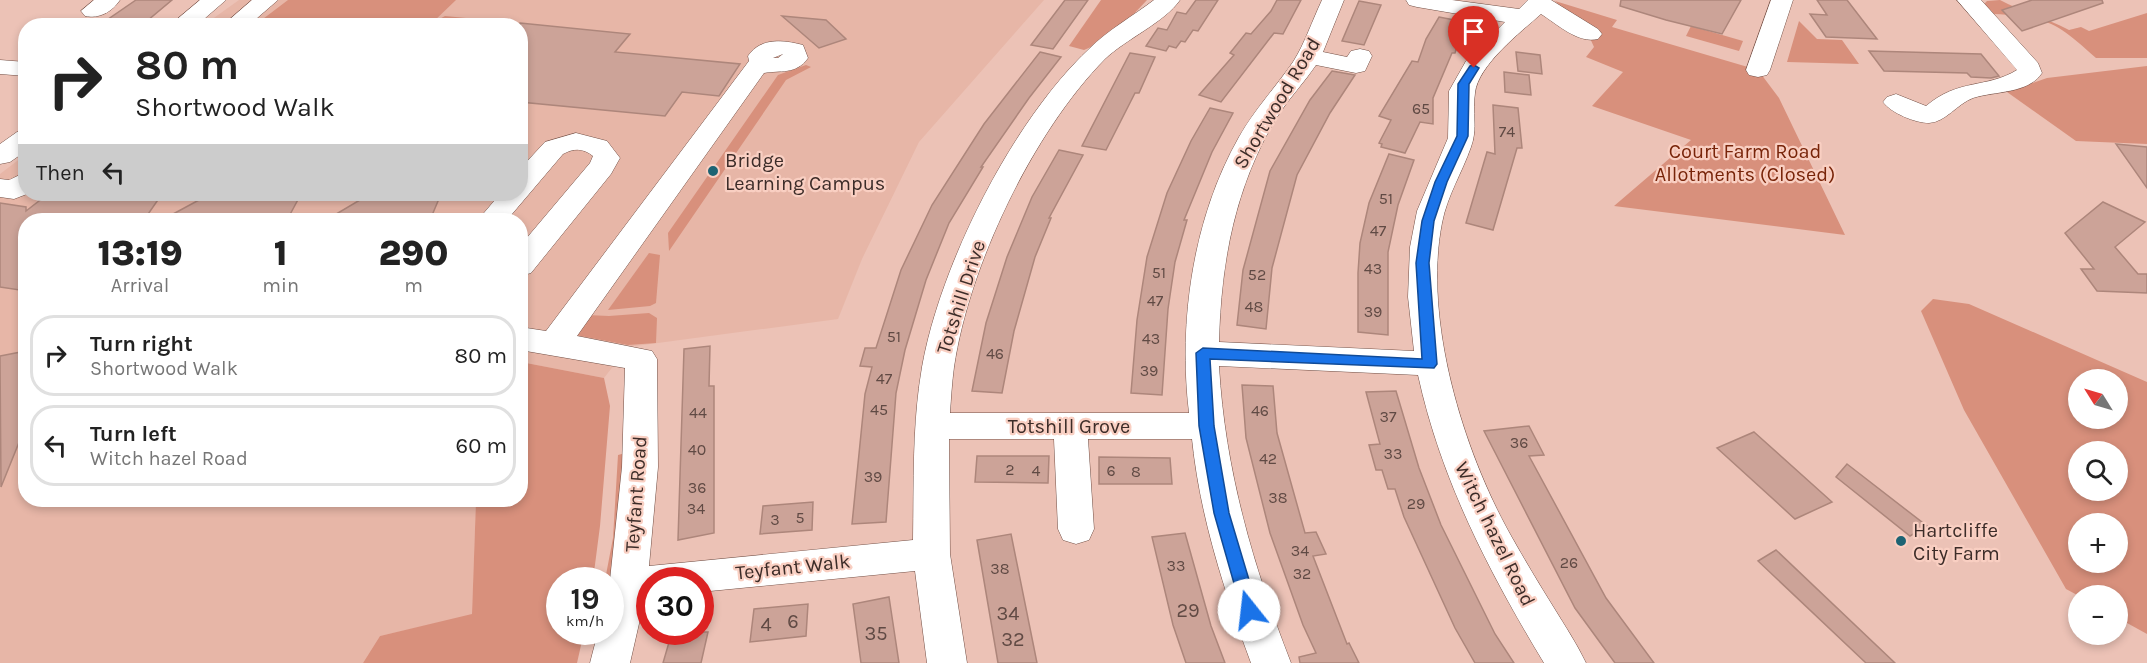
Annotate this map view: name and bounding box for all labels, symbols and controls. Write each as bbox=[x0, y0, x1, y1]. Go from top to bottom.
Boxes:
pin bbox=[1448, 6, 1499, 68]
icon: arrive bbox=[1457, 15, 1490, 48]
street label: Shortwood Road bbox=[1229, 33, 1325, 173]
text: 80 m bbox=[135, 40, 239, 90]
icon: right bbox=[36, 42, 114, 120]
text: Shortwood Walk bbox=[135, 91, 335, 123]
house number: 65 bbox=[1412, 99, 1430, 118]
house number: 74 bbox=[1499, 122, 1515, 141]
park label: Court Farm Road Allotments (Closed) bbox=[1655, 140, 1835, 186]
place label: Bridge Learning Campus bbox=[725, 149, 885, 195]
icon: left bbox=[97, 156, 130, 189]
text: Then bbox=[36, 160, 85, 186]
marker: Bridge Learning Campus bbox=[706, 164, 720, 178]
house number: 51 bbox=[1379, 189, 1393, 208]
house number: 47 bbox=[1370, 221, 1387, 240]
text: 13:19 bbox=[97, 232, 183, 274]
text: 1 bbox=[274, 232, 288, 274]
text: 290 bbox=[378, 232, 449, 274]
street label: Totshill Drive bbox=[932, 237, 990, 357]
house number: 43 bbox=[1364, 259, 1382, 278]
house number: 51 bbox=[1152, 263, 1166, 282]
house number: 52 bbox=[1248, 265, 1266, 284]
text: Arrival bbox=[111, 274, 169, 297]
text: min bbox=[262, 274, 299, 297]
text: m bbox=[404, 274, 423, 297]
house number: 47 bbox=[1147, 291, 1164, 310]
house number: 48 bbox=[1245, 297, 1263, 316]
house number: 39 bbox=[1364, 302, 1382, 321]
house number: 51 bbox=[887, 327, 901, 346]
house number: 43 bbox=[1142, 329, 1160, 348]
text: Turn right bbox=[90, 331, 193, 357]
icon: right bbox=[39, 339, 72, 372]
text: 80 m bbox=[455, 343, 507, 369]
house number: 46 bbox=[986, 344, 1004, 363]
text: Shortwood Walk bbox=[90, 357, 238, 380]
house number: 39 bbox=[1140, 361, 1158, 380]
house number: 47 bbox=[876, 369, 893, 388]
north arrow bbox=[2068, 369, 2128, 429]
map controls bbox=[2068, 369, 2128, 645]
house number: 45 bbox=[870, 400, 888, 419]
house number: 46 bbox=[1251, 401, 1269, 420]
house number: 44 bbox=[689, 403, 707, 422]
house number: 37 bbox=[1380, 407, 1397, 426]
street label: Totshill Grove bbox=[1008, 415, 1130, 438]
text: Turn left bbox=[90, 421, 177, 447]
icon: left bbox=[39, 429, 72, 462]
text: 60 m bbox=[456, 433, 507, 459]
house number: 36 bbox=[1510, 433, 1528, 452]
street label: Teyfant Road bbox=[620, 435, 652, 553]
house number: 40 bbox=[688, 440, 706, 459]
button: search bbox=[2068, 441, 2128, 501]
house number: 33 bbox=[1384, 444, 1402, 463]
text: Witch hazel Road bbox=[90, 447, 248, 470]
house number: 42 bbox=[1259, 449, 1277, 468]
street label: Witch hazel Road bbox=[1450, 458, 1540, 610]
house number: 2 bbox=[1005, 460, 1015, 479]
house number: 4 bbox=[1032, 461, 1041, 480]
house number: 6 bbox=[1106, 461, 1116, 480]
house number: 8 bbox=[1131, 462, 1141, 481]
house number: 39 bbox=[864, 467, 882, 486]
house number: 36 bbox=[688, 478, 706, 497]
house number: 38 bbox=[1268, 488, 1288, 507]
house number: 29 bbox=[1407, 494, 1425, 513]
house number: 34 bbox=[687, 499, 705, 518]
house number: 5 bbox=[795, 508, 805, 527]
house number: 3 bbox=[770, 510, 780, 529]
button: + bbox=[2068, 513, 2128, 573]
place label: Hartcliffe City Farm bbox=[1913, 519, 2000, 565]
marker: Hartcliffe City Farm bbox=[1894, 534, 1908, 548]
house number: 34 bbox=[1291, 541, 1309, 560]
street label: Teyfant Walk bbox=[734, 550, 852, 584]
house number: 26 bbox=[1560, 553, 1578, 572]
house number: 33 bbox=[1167, 556, 1185, 575]
house number: 38 bbox=[990, 559, 1010, 578]
house number: 32 bbox=[1293, 564, 1311, 583]
speed limit sign: 30 bbox=[636, 567, 714, 645]
position arrow bbox=[1217, 578, 1281, 642]
text: 19 bbox=[570, 581, 599, 617]
button: − bbox=[2068, 585, 2128, 645]
house number: 29 bbox=[1176, 599, 1200, 622]
house number: 34 bbox=[997, 602, 1019, 625]
house number: 6 bbox=[787, 610, 799, 633]
text: km/h bbox=[566, 612, 604, 630]
house number: 4 bbox=[760, 613, 772, 636]
house number: 35 bbox=[864, 622, 888, 645]
house number: 32 bbox=[1001, 628, 1025, 651]

